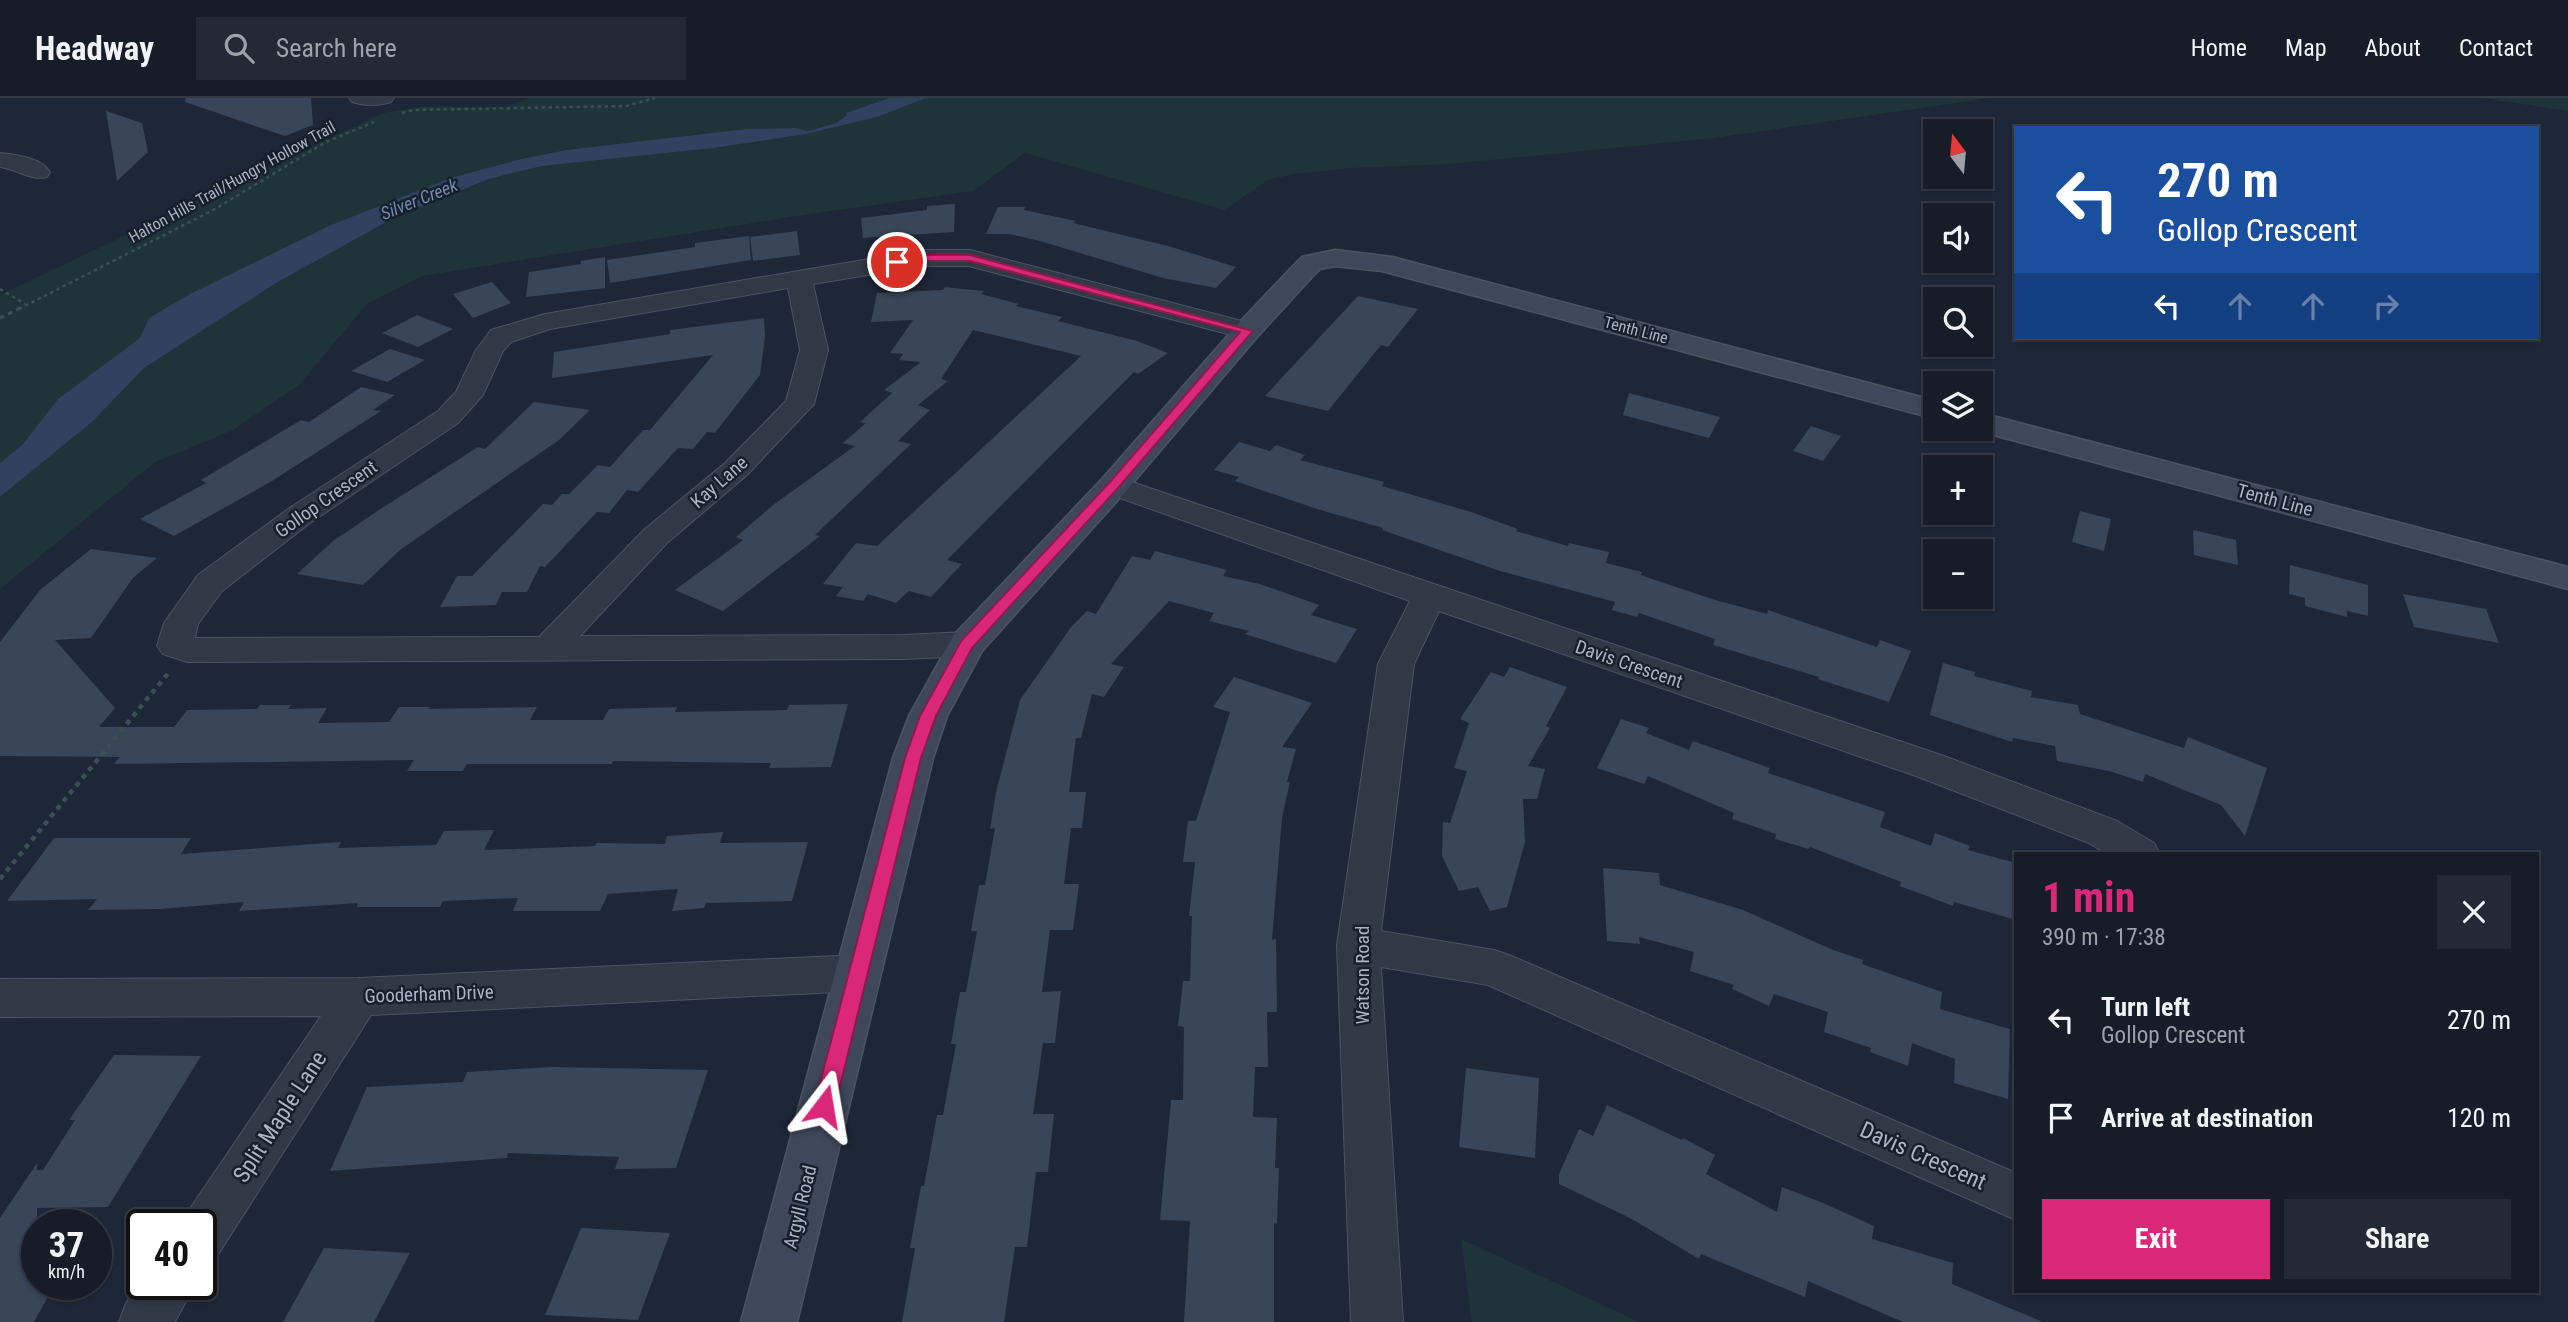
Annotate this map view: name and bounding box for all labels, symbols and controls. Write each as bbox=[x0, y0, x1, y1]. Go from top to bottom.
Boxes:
search box bbox=[196, 17, 686, 80]
text: Headway bbox=[35, 29, 154, 68]
icon: search bbox=[220, 29, 258, 67]
text: Search here bbox=[276, 33, 397, 63]
text: Home bbox=[2191, 34, 2247, 62]
text: Map bbox=[2285, 34, 2327, 62]
text: About bbox=[2365, 34, 2421, 62]
text: Contact bbox=[2459, 34, 2533, 62]
street label: Halton Hills Trail/Hungry Hollow Trail bbox=[125, 117, 339, 247]
north arrow bbox=[1923, 119, 1993, 189]
map controls bbox=[1923, 119, 1993, 609]
text: 270 m bbox=[2157, 152, 2279, 209]
icon: left bbox=[2042, 154, 2133, 245]
water label: Silver Creek bbox=[377, 174, 462, 224]
button: sound bbox=[1923, 203, 1993, 273]
text: Gollop Crescent bbox=[2157, 211, 2358, 249]
pin bbox=[867, 232, 927, 292]
icon: arrive bbox=[878, 243, 916, 281]
button: search bbox=[1923, 287, 1993, 357]
icon: left bbox=[2148, 287, 2186, 325]
icon: ahead bbox=[2221, 287, 2259, 325]
icon: ahead bbox=[2294, 287, 2332, 325]
icon: right bbox=[2367, 287, 2405, 325]
street label: Tenth Line bbox=[1602, 312, 1670, 348]
button: layers bbox=[1923, 371, 1993, 441]
street label: Kay Lane bbox=[686, 451, 752, 513]
street label: Gollop Crescent bbox=[271, 455, 381, 543]
button: + bbox=[1923, 455, 1993, 525]
street label: Tenth Line bbox=[2234, 479, 2316, 521]
button: − bbox=[1923, 539, 1993, 609]
street label: Davis Crescent bbox=[1572, 635, 1686, 693]
text: 1 min bbox=[2042, 873, 2135, 922]
button: close bbox=[2437, 875, 2511, 949]
text: 390 m · 17:38 bbox=[2042, 924, 2166, 951]
street label: Watson Road bbox=[1351, 926, 1374, 1024]
street label: Gooderham Drive bbox=[364, 980, 494, 1008]
text: Turn left bbox=[2101, 992, 2190, 1022]
icon: left bbox=[2042, 1001, 2080, 1039]
text: 270 m bbox=[2447, 1005, 2511, 1035]
text: Gollop Crescent bbox=[2101, 1022, 2245, 1049]
street label: Split Maple Lane bbox=[228, 1046, 332, 1188]
position arrow bbox=[787, 1069, 861, 1143]
icon: arrive bbox=[2042, 1099, 2080, 1137]
text: Arrive at destination bbox=[2101, 1103, 2313, 1133]
text: 120 m bbox=[2447, 1103, 2511, 1133]
street label: Davis Crescent bbox=[1856, 1116, 1990, 1196]
street label: Argyll Road bbox=[779, 1163, 821, 1251]
button: Exit bbox=[2042, 1199, 2270, 1279]
button: Share bbox=[2284, 1199, 2511, 1279]
speed limit sign: 40 bbox=[126, 1209, 217, 1300]
text: 37 bbox=[49, 1225, 84, 1266]
text: km/h bbox=[48, 1261, 85, 1282]

